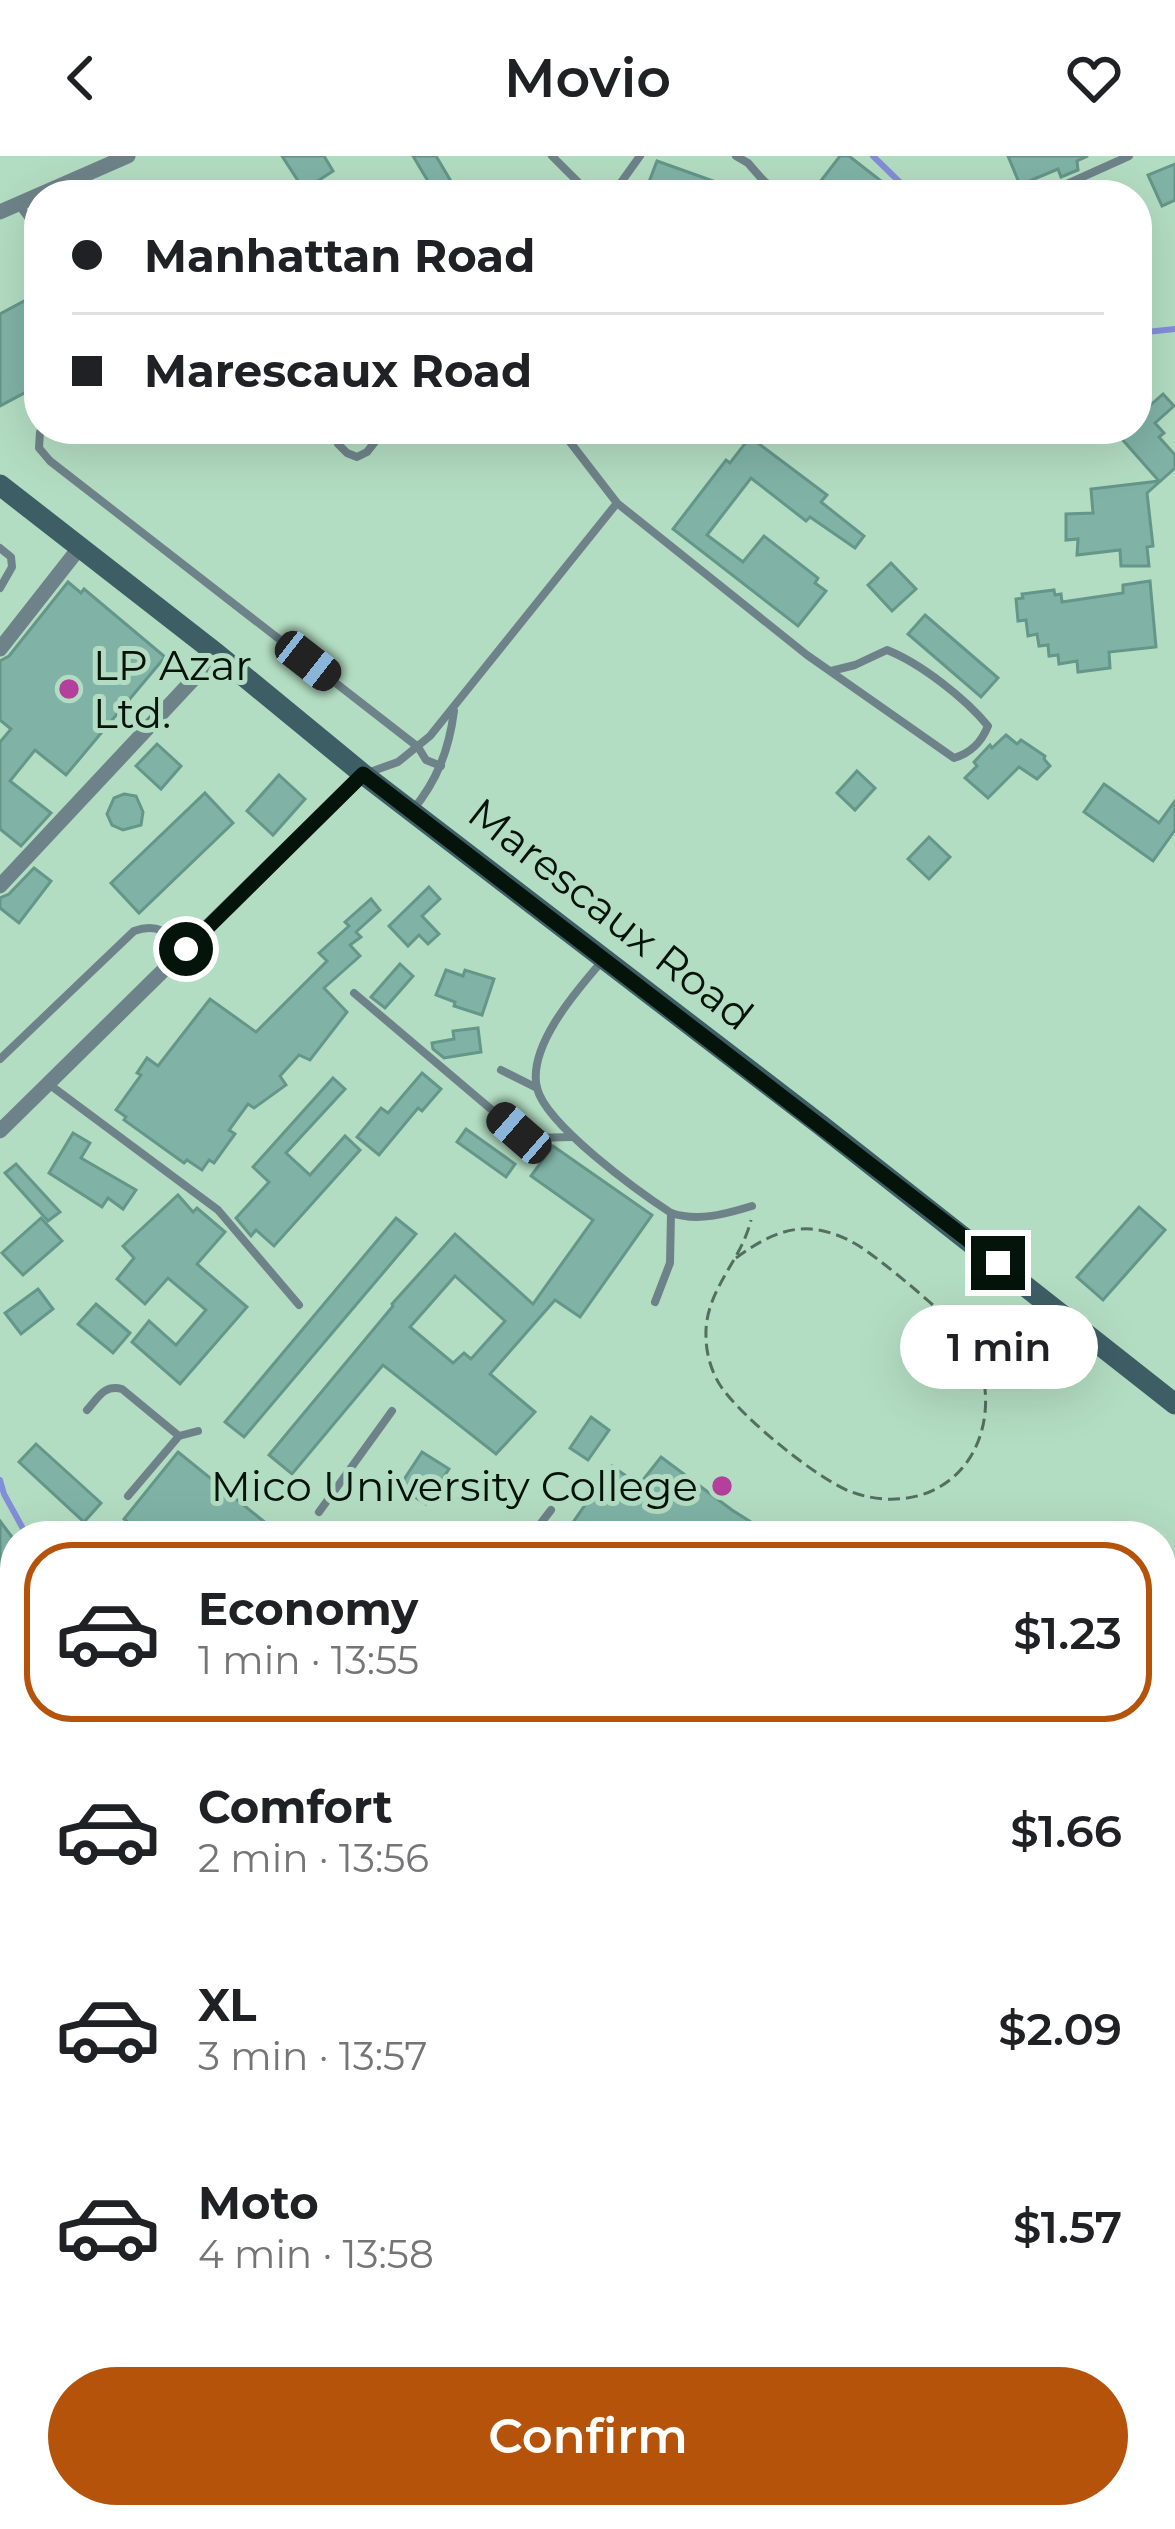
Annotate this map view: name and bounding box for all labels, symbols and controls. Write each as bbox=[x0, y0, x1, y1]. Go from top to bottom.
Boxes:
icon: back bbox=[48, 45, 114, 111]
text: Movio bbox=[504, 45, 671, 111]
icon: heart bbox=[1061, 45, 1127, 111]
text: Manhattan Road bbox=[144, 228, 535, 283]
text: Marescaux Road bbox=[144, 343, 532, 398]
car bbox=[269, 625, 347, 697]
place label: LP Azar Ltd. bbox=[93, 639, 252, 739]
marker: LP Azar Ltd. bbox=[56, 676, 82, 702]
street label: Marescaux Road bbox=[458, 787, 764, 1041]
route start bbox=[159, 922, 213, 976]
car bbox=[480, 1096, 558, 1170]
route end bbox=[971, 1236, 1025, 1290]
callout: 1 min bbox=[899, 1305, 1097, 1389]
text: 1 min bbox=[947, 1323, 1051, 1371]
place label: Mico University College bbox=[211, 1460, 698, 1512]
marker: Mico University College bbox=[709, 1473, 735, 1499]
icon: car bbox=[54, 1578, 162, 1686]
text: Economy bbox=[198, 1581, 418, 1636]
text: $1.23 bbox=[1013, 1605, 1122, 1660]
text: 1 min · 13:55 bbox=[198, 1636, 419, 1684]
icon: car bbox=[54, 1776, 162, 1884]
text: Comfort bbox=[198, 1779, 393, 1834]
text: $1.66 bbox=[1010, 1803, 1122, 1858]
text: 2 min · 13:56 bbox=[198, 1834, 429, 1882]
icon: car bbox=[54, 1974, 162, 2082]
text: XL bbox=[198, 1977, 256, 2032]
text: $2.09 bbox=[998, 2001, 1122, 2056]
text: 3 min · 13:57 bbox=[198, 2032, 428, 2080]
icon: car bbox=[54, 2172, 162, 2280]
text: Moto bbox=[198, 2175, 319, 2230]
text: $1.57 bbox=[1013, 2199, 1122, 2254]
text: 4 min · 13:58 bbox=[198, 2230, 434, 2278]
button: Confirm bbox=[48, 2367, 1128, 2505]

